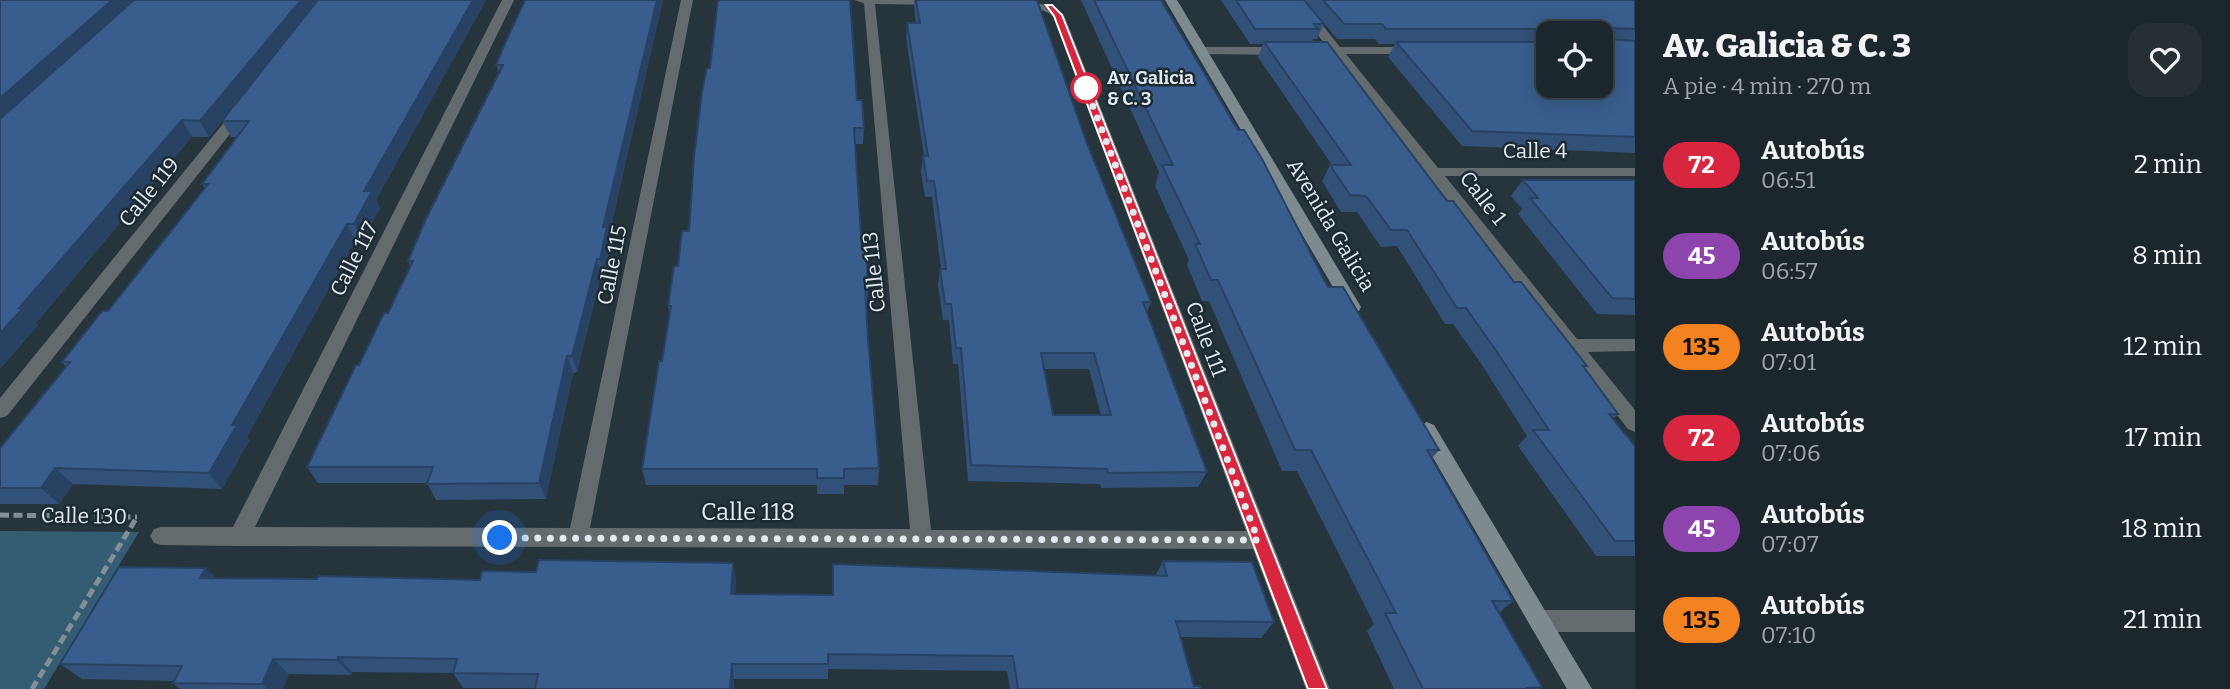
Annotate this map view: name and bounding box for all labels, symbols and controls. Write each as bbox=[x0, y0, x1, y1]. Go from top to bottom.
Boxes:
map controls bbox=[1536, 21, 1613, 98]
button: locate bbox=[1536, 21, 1613, 98]
button: heart bbox=[2128, 23, 2202, 97]
text: Av. Galicia & C. 3 bbox=[1663, 26, 1911, 66]
place label: Av. Galicia & C. 3 bbox=[1107, 67, 1194, 110]
text: A pie · 4 min · 270 m bbox=[1663, 72, 1871, 100]
marker: Av. Galicia & C. 3 bbox=[1071, 73, 1101, 103]
text: Autobús bbox=[1761, 135, 1865, 166]
street label: Calle 4 bbox=[1503, 138, 1567, 164]
text: 2 min bbox=[2134, 149, 2202, 180]
text: 72 bbox=[1688, 151, 1715, 179]
street label: Calle 119 bbox=[113, 152, 185, 232]
street label: Avenida Galicia bbox=[1281, 154, 1381, 297]
street label: Calle 1 bbox=[1454, 166, 1512, 230]
text: 06:51 bbox=[1761, 166, 1815, 194]
street label: Calle 117 bbox=[324, 217, 384, 300]
street label: Calle 115 bbox=[592, 223, 632, 307]
text: Autobús bbox=[1761, 226, 1865, 257]
street label: Calle 113 bbox=[857, 230, 891, 314]
text: 8 min bbox=[2132, 240, 2202, 271]
text: 45 bbox=[1688, 242, 1715, 270]
text: 06:57 bbox=[1761, 257, 1817, 285]
street label: Calle 111 bbox=[1180, 298, 1232, 380]
text: Autobús bbox=[1761, 317, 1865, 348]
text: 12 min bbox=[2123, 331, 2202, 362]
text: 135 bbox=[1683, 333, 1720, 361]
text: 07:01 bbox=[1761, 348, 1816, 376]
text: Autobús bbox=[1761, 408, 1865, 439]
text: 17 min bbox=[2124, 422, 2202, 453]
text: 72 bbox=[1688, 424, 1715, 452]
text: 07:06 bbox=[1761, 439, 1820, 467]
street label: Calle 118 bbox=[701, 498, 795, 526]
text: Autobús bbox=[1761, 499, 1865, 530]
street label: Calle 130 bbox=[41, 502, 127, 530]
text: 18 min bbox=[2122, 513, 2202, 544]
text: 45 bbox=[1688, 515, 1715, 543]
your location bbox=[482, 520, 517, 555]
text: 07:07 bbox=[1761, 530, 1818, 558]
text: Autobús bbox=[1761, 590, 1865, 621]
text: 21 min bbox=[2123, 604, 2202, 635]
text: 135 bbox=[1683, 606, 1720, 634]
text: 07:10 bbox=[1761, 621, 1816, 649]

